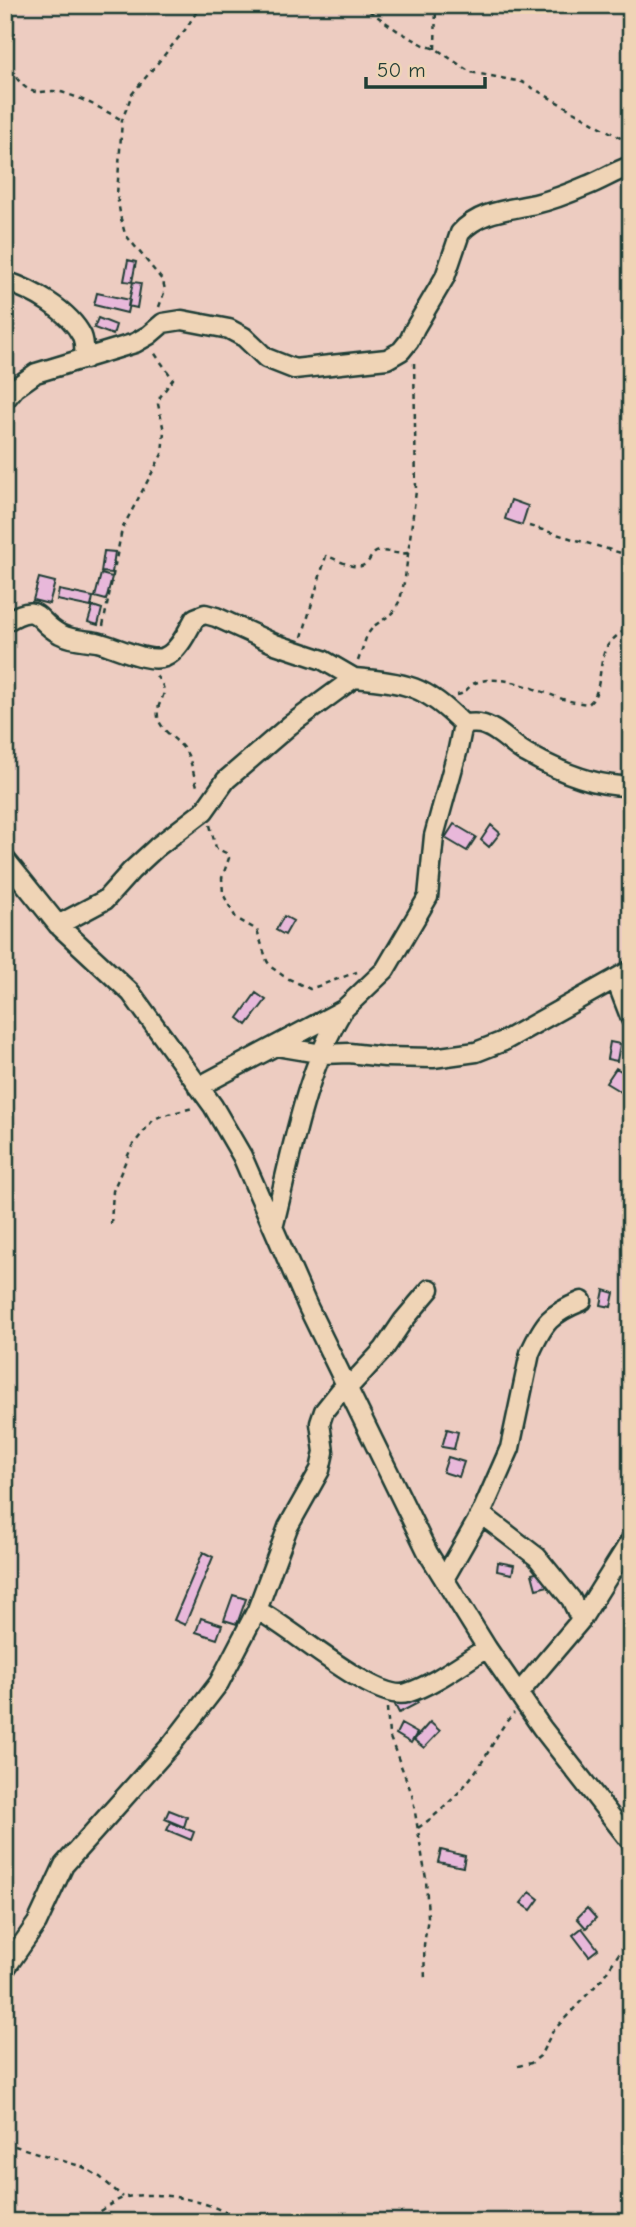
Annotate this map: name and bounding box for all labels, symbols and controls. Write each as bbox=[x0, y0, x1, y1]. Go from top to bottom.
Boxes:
scale bar bbox=[366, 46, 486, 90]
text: 50 m bbox=[377, 58, 426, 82]

